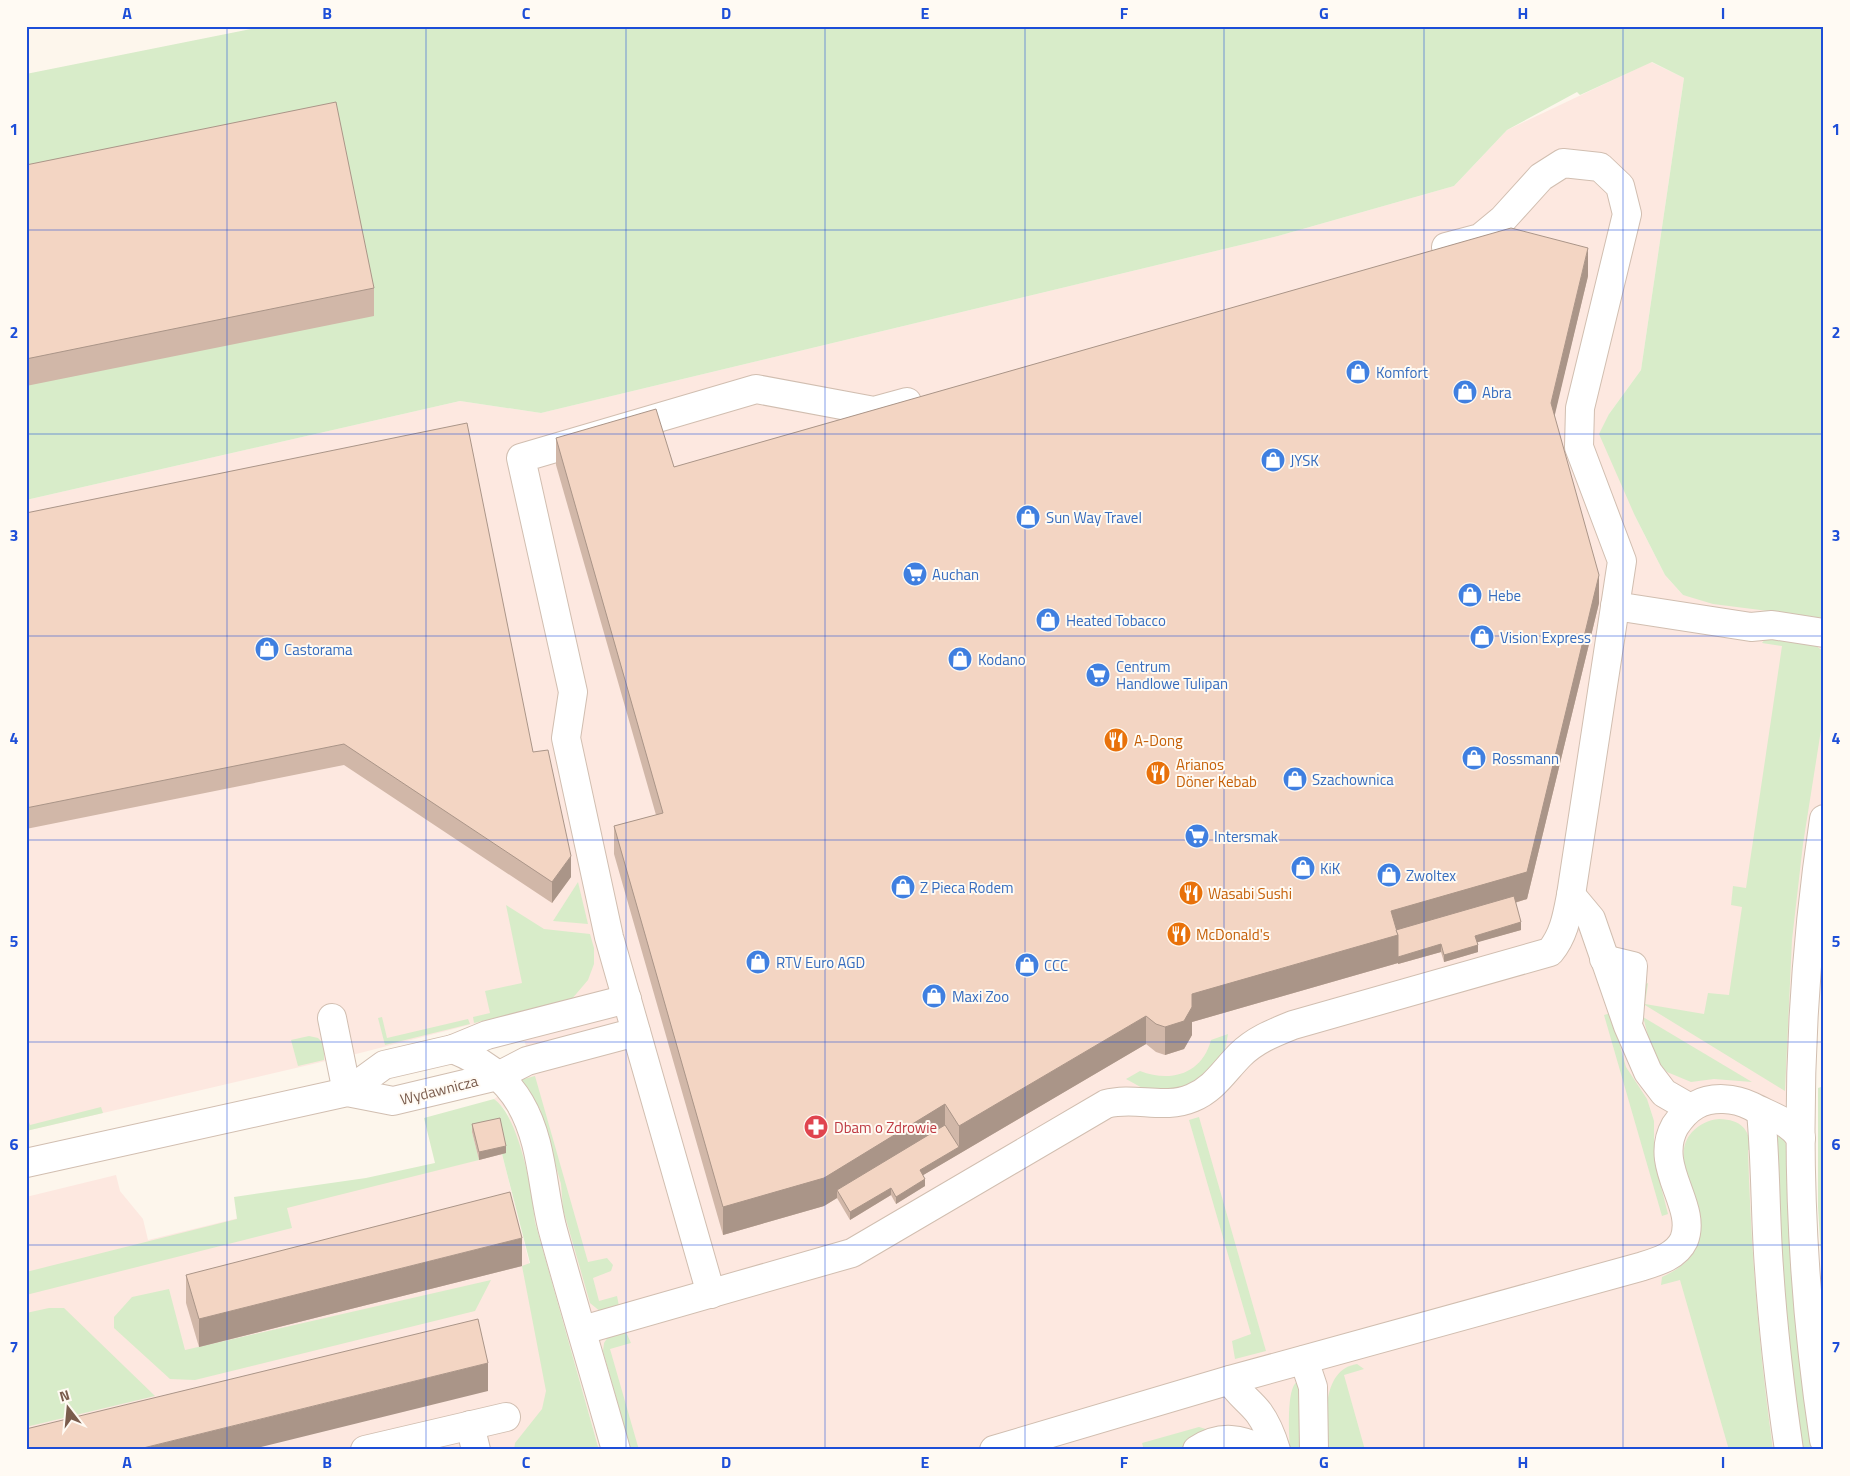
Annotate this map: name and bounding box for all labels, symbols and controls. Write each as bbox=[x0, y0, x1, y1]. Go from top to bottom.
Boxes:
text: A bbox=[122, 1, 132, 25]
text: B bbox=[322, 1, 332, 25]
text: C bbox=[522, 1, 531, 25]
text: D bbox=[721, 1, 731, 25]
text: E bbox=[921, 1, 930, 25]
text: F bbox=[1120, 1, 1129, 25]
text: G bbox=[1319, 1, 1329, 25]
text: H bbox=[1518, 1, 1528, 25]
text: I bbox=[1721, 1, 1725, 25]
text: 1 bbox=[10, 117, 18, 141]
text: 1 bbox=[1832, 117, 1840, 141]
text: 2 bbox=[10, 320, 18, 344]
text: 2 bbox=[1832, 320, 1840, 344]
shop icon: Komfort bbox=[1345, 359, 1371, 385]
place label: Komfort bbox=[1376, 361, 1429, 384]
shop icon: Abra bbox=[1452, 379, 1478, 405]
place label: Abra bbox=[1482, 381, 1512, 404]
shop icon: JYSK bbox=[1260, 447, 1286, 473]
place label: JYSK bbox=[1290, 449, 1319, 472]
shop icon: Sun Way Travel bbox=[1015, 504, 1041, 530]
place label: Sun Way Travel bbox=[1046, 506, 1142, 529]
text: 3 bbox=[10, 523, 18, 547]
text: 3 bbox=[1832, 523, 1840, 547]
supermarket icon: Auchan bbox=[902, 561, 928, 587]
place label: Auchan bbox=[932, 563, 979, 586]
shop icon: Hebe bbox=[1457, 582, 1483, 608]
place label: Hebe bbox=[1488, 584, 1521, 607]
shop icon: Heated Tobacco bbox=[1035, 607, 1061, 633]
place label: Heated Tobacco bbox=[1066, 609, 1166, 632]
shop icon: Vision Express bbox=[1469, 624, 1495, 650]
place label: Vision Express bbox=[1500, 626, 1591, 649]
shop icon: Castorama bbox=[254, 636, 280, 662]
place label: Castorama bbox=[284, 638, 353, 661]
shop icon: Kodano bbox=[947, 646, 973, 672]
place label: Kodano bbox=[978, 648, 1026, 671]
place label: Centrum Handlowe Tulipan bbox=[1116, 655, 1228, 695]
supermarket icon: Centrum Handlowe Tulipan bbox=[1085, 662, 1111, 688]
text: 4 bbox=[10, 726, 19, 750]
text: 4 bbox=[1832, 726, 1841, 750]
restaurant icon: A-Dong bbox=[1103, 727, 1129, 753]
place label: A-Dong bbox=[1134, 729, 1183, 752]
shop icon: Rossmann bbox=[1461, 745, 1487, 771]
place label: Rossmann bbox=[1492, 747, 1559, 770]
place label: Arianos Döner Kebab bbox=[1176, 753, 1257, 793]
restaurant icon: Arianos Döner Kebab bbox=[1145, 760, 1171, 786]
shop icon: Szachownica bbox=[1282, 766, 1308, 792]
place label: Szachownica bbox=[1312, 768, 1394, 791]
supermarket icon: Intersmak bbox=[1184, 823, 1210, 849]
place label: Intersmak bbox=[1214, 825, 1278, 848]
shop icon: KiK bbox=[1290, 855, 1316, 881]
place label: KiK bbox=[1320, 857, 1341, 880]
shop icon: Zwoltex bbox=[1376, 862, 1402, 888]
place label: Zwoltex bbox=[1406, 864, 1456, 887]
shop icon: Z Pieca Rodem bbox=[890, 874, 916, 900]
place label: Z Pieca Rodem bbox=[920, 876, 1014, 899]
restaurant icon: Wasabi Sushi bbox=[1178, 880, 1204, 906]
place label: Wasabi Sushi bbox=[1208, 882, 1292, 905]
restaurant icon: McDonald's bbox=[1166, 921, 1192, 947]
place label: McDonald's bbox=[1196, 923, 1270, 946]
text: 5 bbox=[10, 929, 19, 953]
text: 5 bbox=[1832, 929, 1841, 953]
shop icon: RTV Euro AGD bbox=[745, 949, 771, 975]
place label: RTV Euro AGD bbox=[776, 951, 865, 974]
shop icon: CCC bbox=[1014, 952, 1040, 978]
place label: CCC bbox=[1044, 954, 1068, 977]
shop icon: Maxi Zoo bbox=[921, 983, 947, 1009]
place label: Maxi Zoo bbox=[952, 985, 1009, 1008]
street label: Wydawnicza bbox=[398, 1069, 481, 1111]
pharmacy icon: Dbam o Zdrowie bbox=[803, 1114, 829, 1140]
place label: Dbam o Zdrowie bbox=[834, 1116, 937, 1139]
text: 6 bbox=[10, 1132, 19, 1156]
text: 6 bbox=[1832, 1132, 1841, 1156]
text: 7 bbox=[10, 1335, 18, 1359]
text: 7 bbox=[1832, 1335, 1840, 1359]
north arrow bbox=[42, 1384, 92, 1434]
text: N bbox=[57, 1384, 72, 1406]
text: A bbox=[122, 1450, 132, 1474]
text: B bbox=[322, 1450, 332, 1474]
text: C bbox=[522, 1450, 531, 1474]
text: D bbox=[721, 1450, 731, 1474]
text: E bbox=[921, 1450, 930, 1474]
text: F bbox=[1120, 1450, 1129, 1474]
text: G bbox=[1319, 1450, 1329, 1474]
text: H bbox=[1518, 1450, 1528, 1474]
text: I bbox=[1721, 1450, 1725, 1474]

